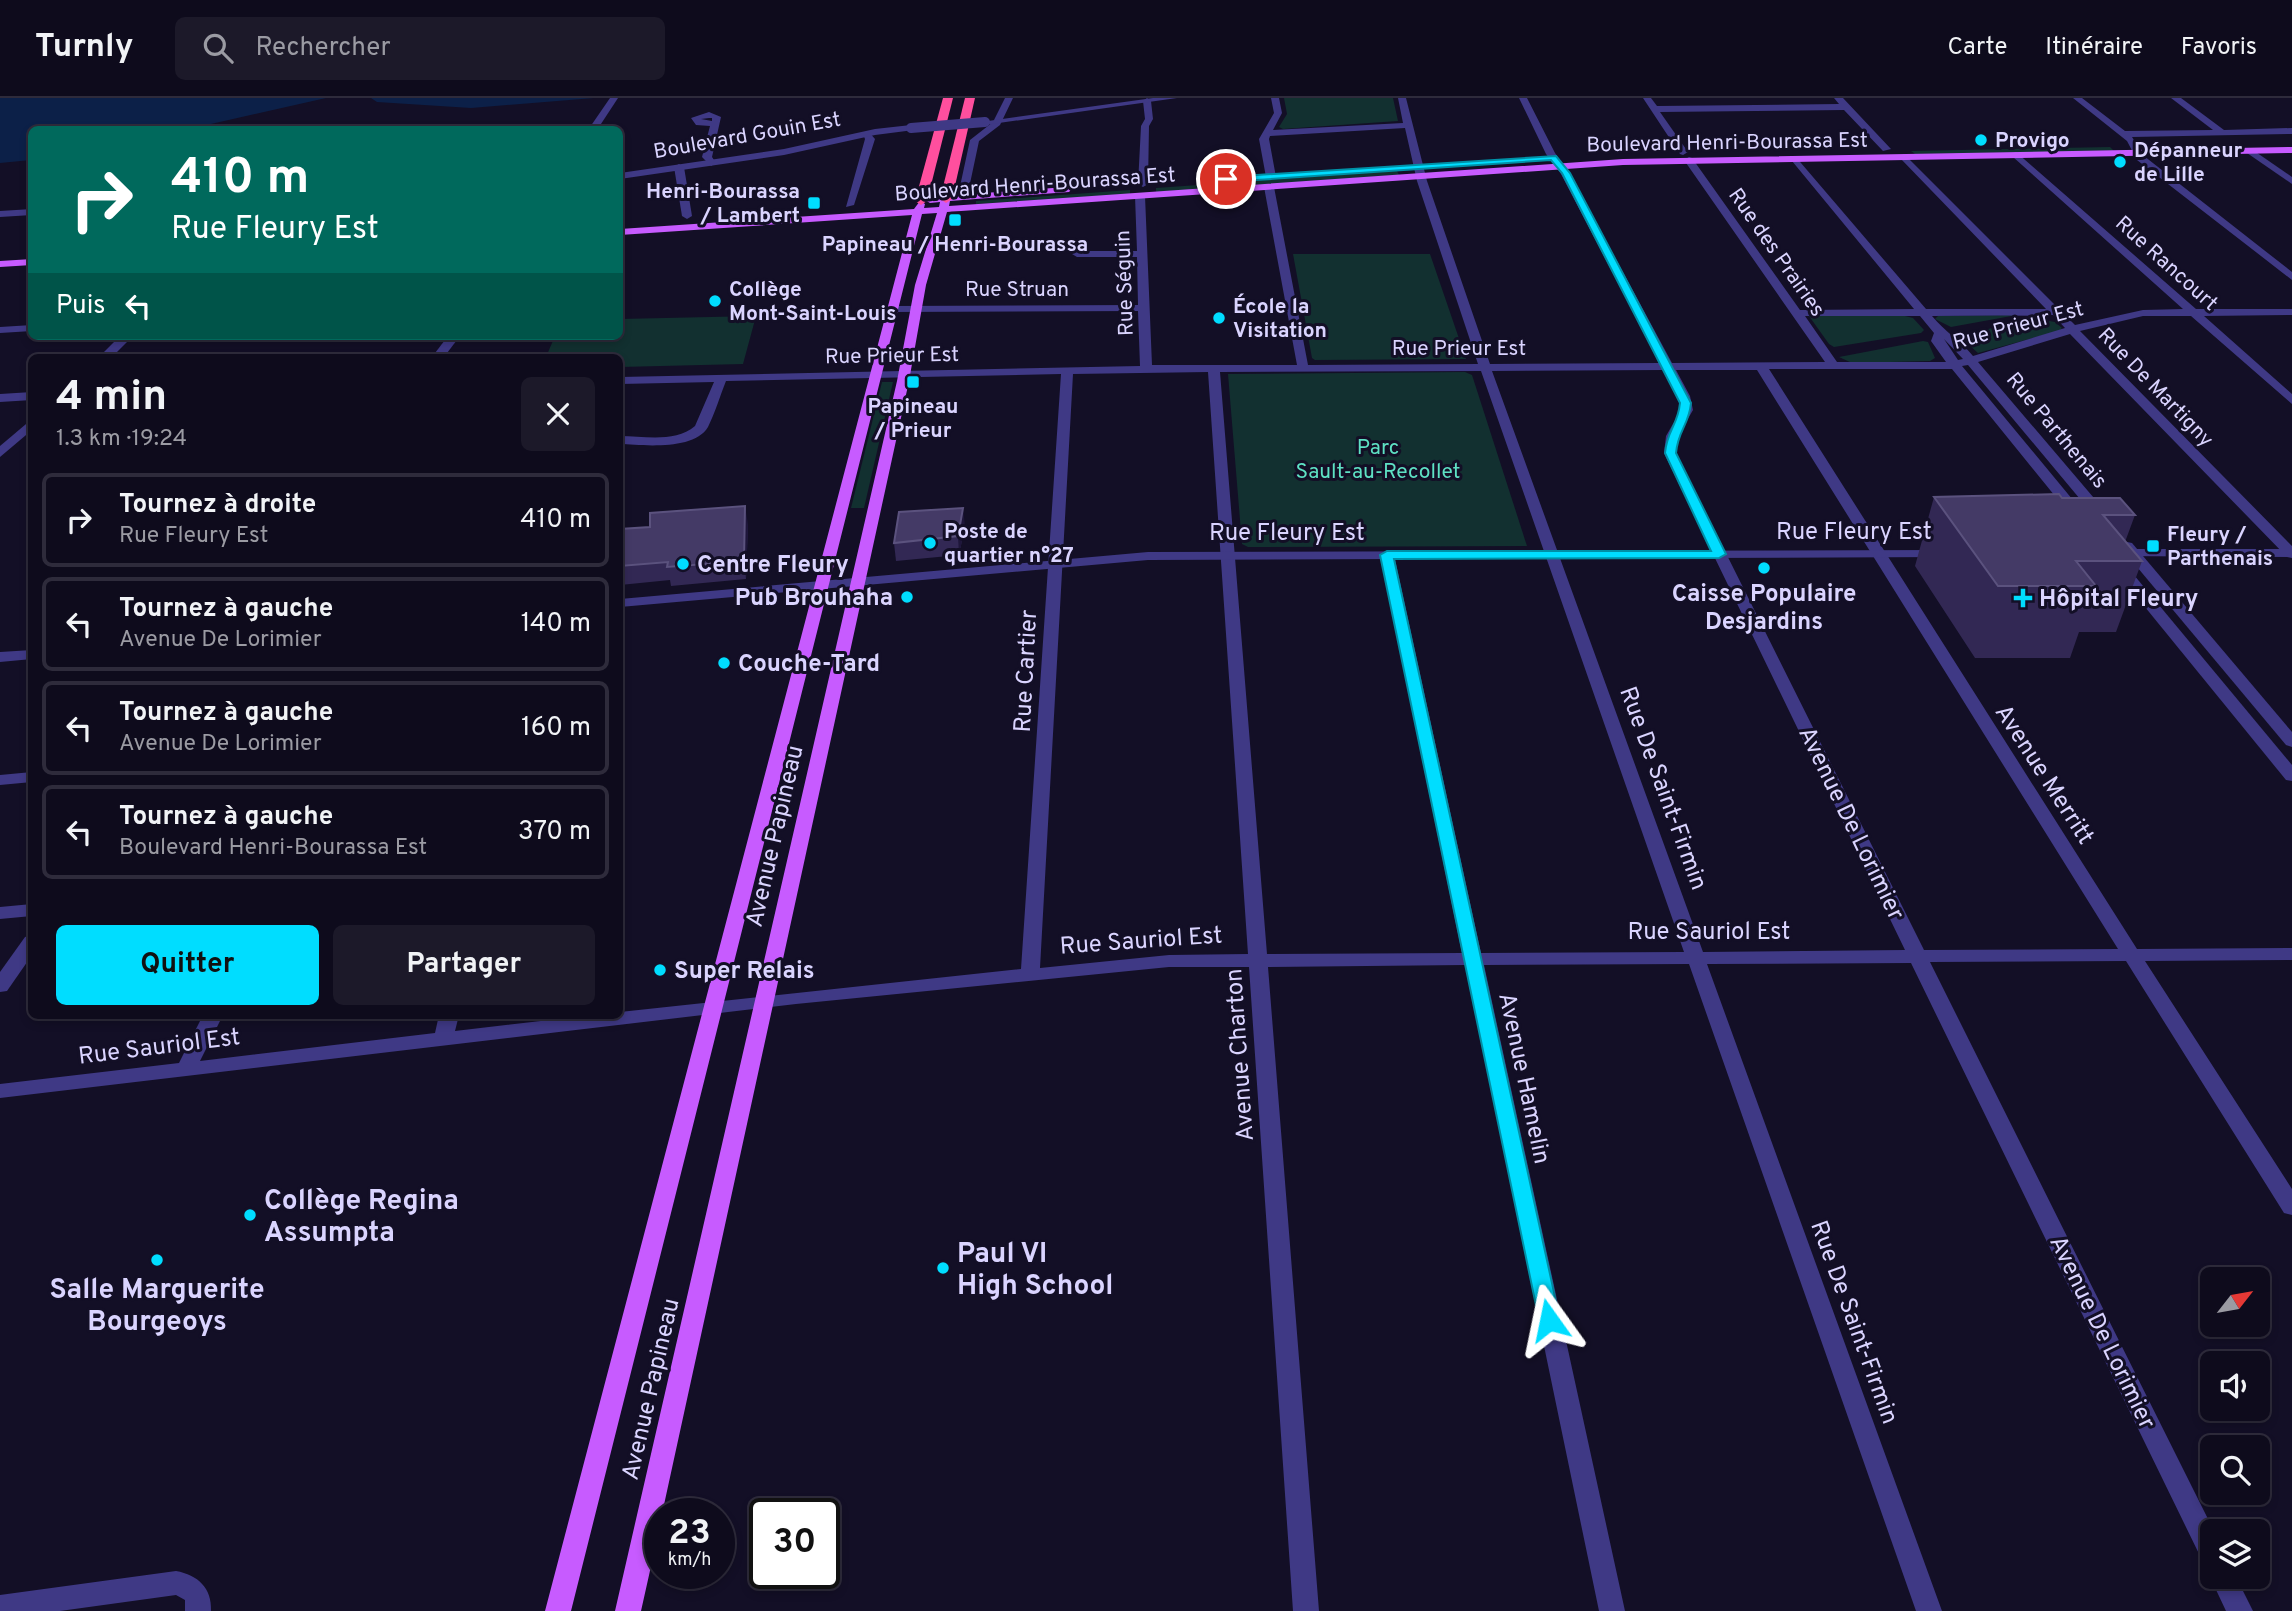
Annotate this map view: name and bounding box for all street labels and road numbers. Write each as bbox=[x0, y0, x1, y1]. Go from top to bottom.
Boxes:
street label: Boulevard Gouin Est bbox=[651, 107, 843, 166]
street label: Boulevard Henri-Bourassa Est bbox=[1586, 128, 1868, 159]
street label: Boulevard Henri-Bourassa Est bbox=[894, 162, 1176, 209]
street label: Rue des Prairies bbox=[1721, 183, 1830, 322]
street label: Rue Rancourt bbox=[2109, 211, 2223, 318]
street label: Rue Séguin bbox=[1110, 230, 1141, 336]
street label: Rue Struan bbox=[965, 277, 1069, 304]
street label: Rue Prieur Est bbox=[1950, 296, 2087, 357]
street label: Rue De Martigny bbox=[2091, 323, 2219, 453]
street label: Rue Prieur Est bbox=[1392, 336, 1526, 363]
street label: Rue Prieur Est bbox=[825, 342, 959, 371]
street label: Rue Parthenais bbox=[1999, 367, 2112, 495]
street label: Rue Fleury Est bbox=[1776, 518, 1932, 548]
street label: Rue Fleury Est bbox=[1209, 519, 1365, 549]
street label: Rue Cartier bbox=[1009, 609, 1045, 733]
street label: Rue De Saint-Firmin bbox=[1611, 683, 1713, 895]
street label: Avenue Merritt bbox=[1987, 700, 2100, 851]
street label: Avenue De Lorimier bbox=[1790, 722, 1910, 925]
street label: Avenue Papineau bbox=[740, 743, 811, 930]
street label: Rue Sauriol Est bbox=[1628, 918, 1790, 948]
street label: Rue Sauriol Est bbox=[1059, 921, 1223, 963]
street label: Avenue Charton bbox=[1220, 967, 1262, 1142]
street label: Avenue Hamelin bbox=[1490, 990, 1556, 1167]
street label: Rue Sauriol Est bbox=[77, 1023, 242, 1073]
street label: Rue De Saint-Firmin bbox=[1802, 1217, 1904, 1429]
street label: Avenue De Lorimier bbox=[2041, 1231, 2161, 1434]
street label: Avenue Papineau bbox=[616, 1296, 687, 1483]

